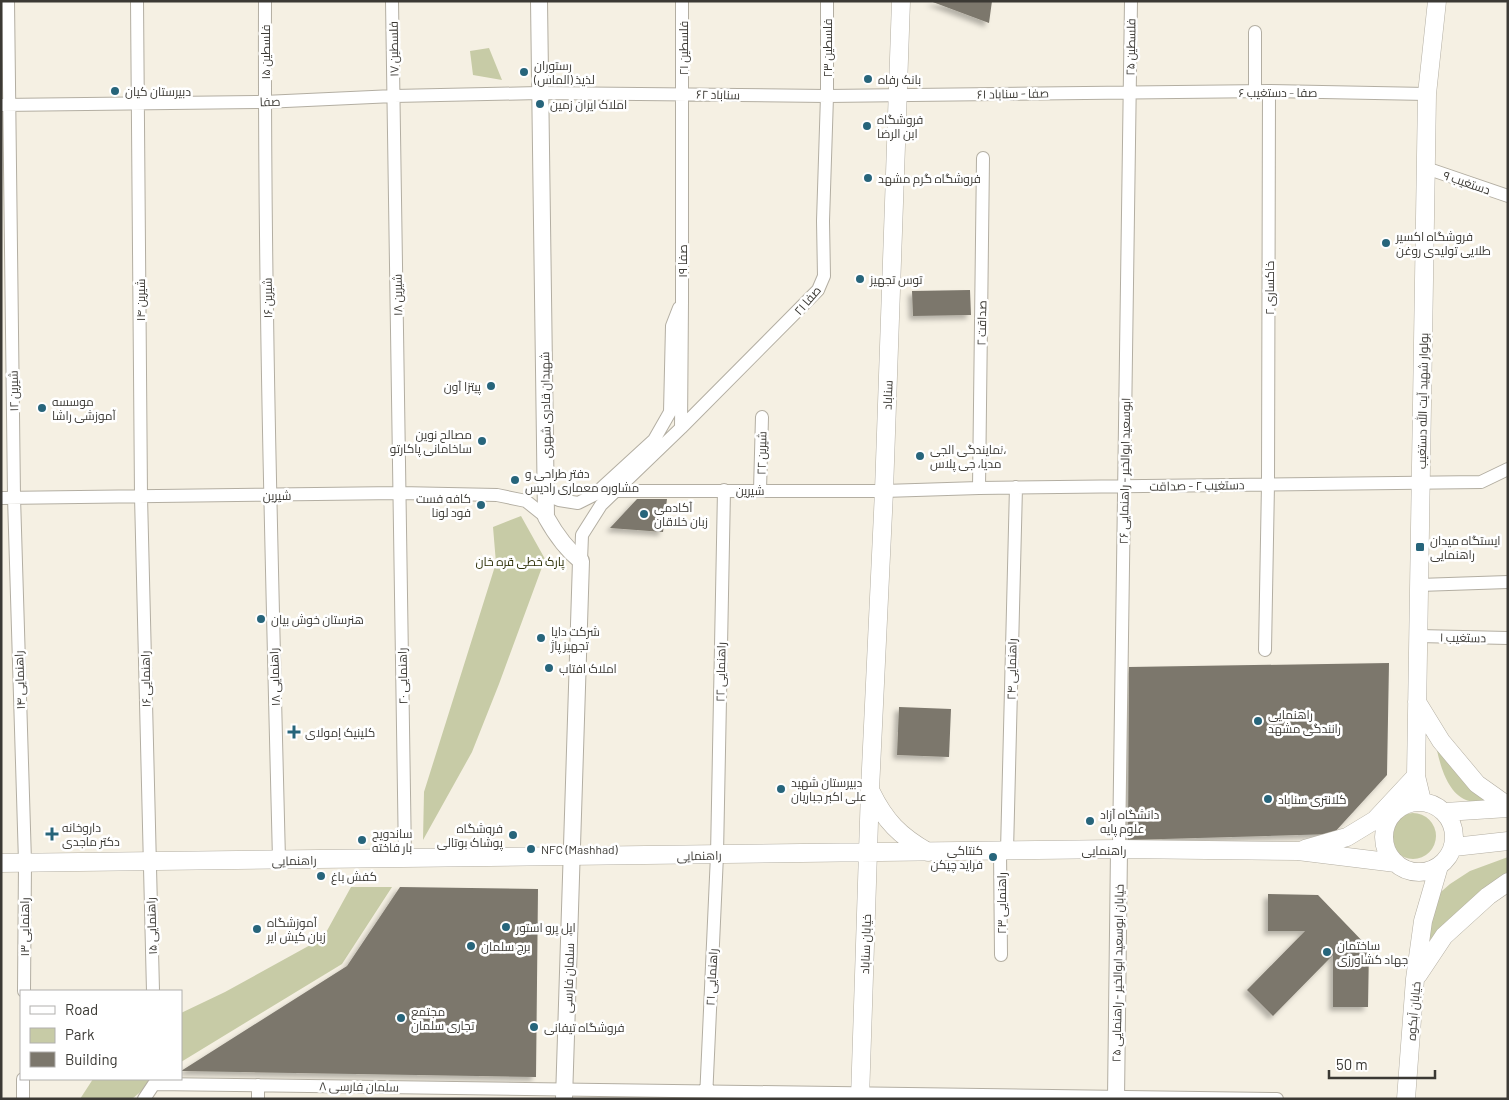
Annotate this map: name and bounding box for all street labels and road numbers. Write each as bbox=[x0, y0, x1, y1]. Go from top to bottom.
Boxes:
street label: فلسطین ۲۳ bbox=[820, 18, 835, 78]
street label: فلسطین ۲۵ bbox=[1122, 18, 1139, 76]
street label: فلسطین ۱۷ bbox=[386, 21, 401, 77]
street label: فلسطین ۲۱ bbox=[676, 21, 691, 75]
street label: فلسطین ۱۵ bbox=[258, 25, 273, 79]
street label: صفا - سناباد ۶۱ bbox=[977, 85, 1049, 102]
street label: صفا - دستغیب ۶ bbox=[1239, 85, 1317, 100]
street label: سناباد ۶۲ bbox=[696, 87, 740, 102]
street label: صفا bbox=[259, 94, 281, 108]
street label: دستغیب ۹ bbox=[1441, 167, 1493, 198]
street label: صفا ۱۹ bbox=[675, 244, 689, 278]
street label: خاکساری ۲ bbox=[1262, 261, 1277, 315]
street label: شیرین ۱۸ bbox=[390, 274, 405, 316]
street label: شیرین ۱۶ bbox=[260, 278, 275, 318]
street label: شیرین ۱۴ bbox=[133, 279, 148, 321]
street label: صفا ۲۱ bbox=[791, 283, 823, 317]
street label: صداقت ۲ bbox=[974, 300, 988, 346]
street label: بولوار شهید آیت الله دستغیب bbox=[1414, 333, 1431, 469]
street label: شهیدان قادری شهری bbox=[537, 352, 554, 458]
street label: شیرین ۱۲ bbox=[6, 370, 21, 412]
street label: سناباد bbox=[879, 380, 896, 410]
street label: ابوسعید ابوالخیر - راهنمایی ۲۶ bbox=[1116, 398, 1133, 544]
street label: شیرین ۲۲ bbox=[754, 431, 769, 475]
street label: دستغیب ۲ - صداقت bbox=[1149, 477, 1245, 494]
street label: شیرین bbox=[736, 483, 764, 498]
street label: شیرین bbox=[263, 488, 292, 503]
street label: دستغیب ۱ bbox=[1440, 630, 1486, 645]
street label: راهنمایی ۲۴ bbox=[1003, 638, 1020, 700]
street label: راهنمایی ۲۲ bbox=[712, 642, 729, 702]
street label: راهنمایی ۱۸ bbox=[266, 647, 283, 706]
street label: راهنمایی ۲۰ bbox=[395, 648, 410, 704]
street label: راهنمایی ۱۴ bbox=[11, 650, 28, 710]
street label: راهنمایی ۱۶ bbox=[138, 650, 153, 708]
street label: راهنمایی bbox=[1082, 843, 1126, 858]
street label: راهنمایی bbox=[676, 848, 722, 863]
street label: راهنمایی bbox=[271, 853, 317, 868]
street label: راهنمایی ۲۳ bbox=[994, 872, 1009, 934]
street label: خیابان ابوسعید ابوالخیر - راهنمایی ۲۵ bbox=[1108, 884, 1127, 1062]
street label: راهنمایی ۱۳ bbox=[17, 897, 32, 957]
street label: راهنمایی ۱۵ bbox=[143, 897, 160, 955]
street label: خیابان سناباد bbox=[857, 914, 874, 974]
street label: سلمان فارسی bbox=[560, 943, 577, 1013]
street label: راهنمایی ۲۱ bbox=[703, 948, 720, 1006]
street label: خیابان آبکوه bbox=[1403, 981, 1424, 1041]
street label: سلمان فارسی ۸ bbox=[319, 1078, 399, 1095]

